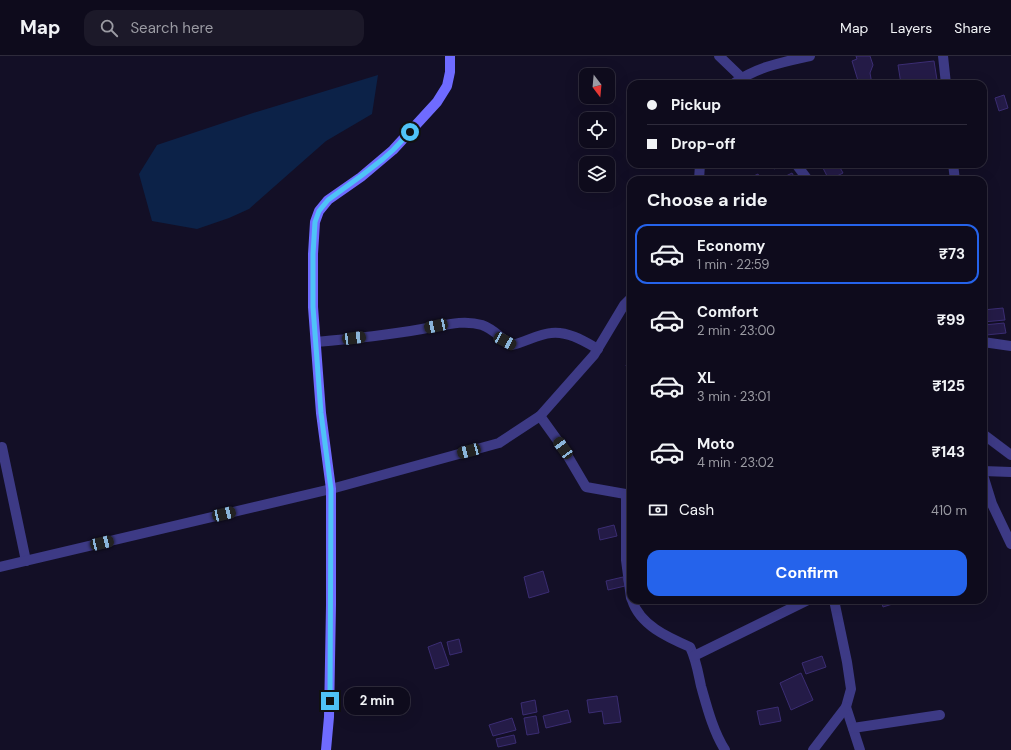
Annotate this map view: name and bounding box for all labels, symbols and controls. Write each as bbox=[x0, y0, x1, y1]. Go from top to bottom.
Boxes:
search box bbox=[84, 10, 364, 46]
text: Map bbox=[20, 15, 60, 40]
icon: search bbox=[98, 17, 120, 39]
text: Search here bbox=[130, 18, 213, 38]
text: Map bbox=[840, 19, 868, 37]
text: Layers bbox=[890, 19, 932, 37]
text: Share bbox=[954, 19, 991, 37]
north arrow bbox=[579, 68, 615, 104]
map controls bbox=[579, 68, 615, 192]
text: Pickup bbox=[671, 95, 721, 115]
button: locate bbox=[579, 112, 615, 148]
route start bbox=[401, 123, 419, 141]
text: Drop-off bbox=[671, 134, 736, 154]
button: layers bbox=[579, 156, 615, 192]
text: Choose a ride bbox=[647, 188, 768, 212]
icon: car bbox=[649, 236, 685, 272]
text: Economy bbox=[697, 236, 765, 256]
text: ₹73 bbox=[939, 244, 965, 264]
text: 1 min · 22:59 bbox=[697, 256, 770, 273]
icon: car bbox=[649, 302, 685, 338]
text: Comfort bbox=[697, 302, 758, 322]
text: ₹99 bbox=[937, 310, 965, 330]
car bbox=[423, 318, 449, 334]
text: 2 min · 23:00 bbox=[697, 322, 775, 339]
car bbox=[492, 330, 518, 352]
car bbox=[341, 331, 367, 345]
icon: car bbox=[649, 368, 685, 404]
text: XL bbox=[697, 368, 715, 388]
text: ₹125 bbox=[932, 376, 965, 396]
text: 3 min · 23:01 bbox=[697, 388, 771, 405]
icon: car bbox=[649, 434, 685, 470]
text: Moto bbox=[697, 434, 735, 454]
car bbox=[551, 435, 575, 461]
car bbox=[456, 442, 482, 460]
text: ₹143 bbox=[932, 442, 965, 462]
text: 4 min · 23:02 bbox=[697, 454, 774, 471]
icon: cash bbox=[647, 499, 669, 521]
text: Cash bbox=[679, 500, 714, 520]
text: 410 m bbox=[931, 502, 967, 519]
car bbox=[211, 505, 237, 523]
car bbox=[89, 534, 115, 552]
button: Confirm bbox=[647, 550, 967, 596]
callout: 2 min bbox=[344, 687, 410, 715]
route end bbox=[321, 692, 339, 710]
text: 2 min bbox=[360, 692, 394, 709]

